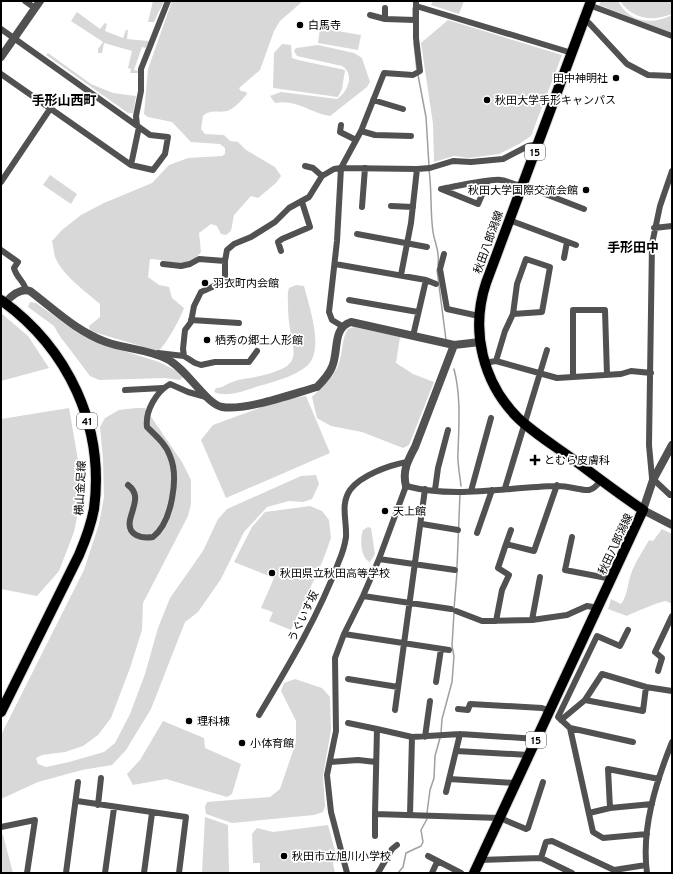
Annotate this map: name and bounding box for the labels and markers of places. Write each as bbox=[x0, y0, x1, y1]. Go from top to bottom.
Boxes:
place label: 白馬寺 bbox=[308, 19, 341, 33]
marker: 白馬寺 bbox=[295, 20, 305, 30]
place label: 田中神明社 bbox=[553, 72, 608, 86]
marker: 田中神明社 bbox=[611, 73, 621, 83]
place label: 秋田大学手形キャンパス bbox=[495, 94, 616, 108]
marker: 秋田大学手形キャンパス bbox=[482, 95, 492, 105]
place label: 秋田大学国際交流会館 bbox=[468, 184, 578, 198]
marker: 秋田大学国際交流会館 bbox=[581, 185, 591, 195]
place label: 羽衣町内会館 bbox=[213, 277, 279, 291]
marker: 羽衣町内会館 bbox=[200, 278, 210, 288]
place label: 栖秀の郷土人形館 bbox=[215, 334, 303, 348]
marker: 栖秀の郷土人形館 bbox=[202, 335, 212, 345]
marker: とむら皮膚科 bbox=[529, 454, 541, 466]
place label: とむら皮膚科 bbox=[544, 454, 610, 468]
place label: 天上館 bbox=[393, 505, 426, 519]
marker: 天上館 bbox=[380, 506, 390, 516]
place label: 秋田県立秋田高等学校 bbox=[280, 567, 390, 581]
marker: 秋田県立秋田高等学校 bbox=[267, 568, 277, 578]
place label: 理科棟 bbox=[197, 715, 230, 729]
marker: 理科棟 bbox=[184, 716, 194, 726]
place label: 小体育館 bbox=[250, 737, 294, 751]
marker: 小体育館 bbox=[237, 738, 247, 748]
place label: 秋田市立旭川小学校 bbox=[292, 850, 391, 864]
marker: 秋田市立旭川小学校 bbox=[279, 851, 289, 861]

